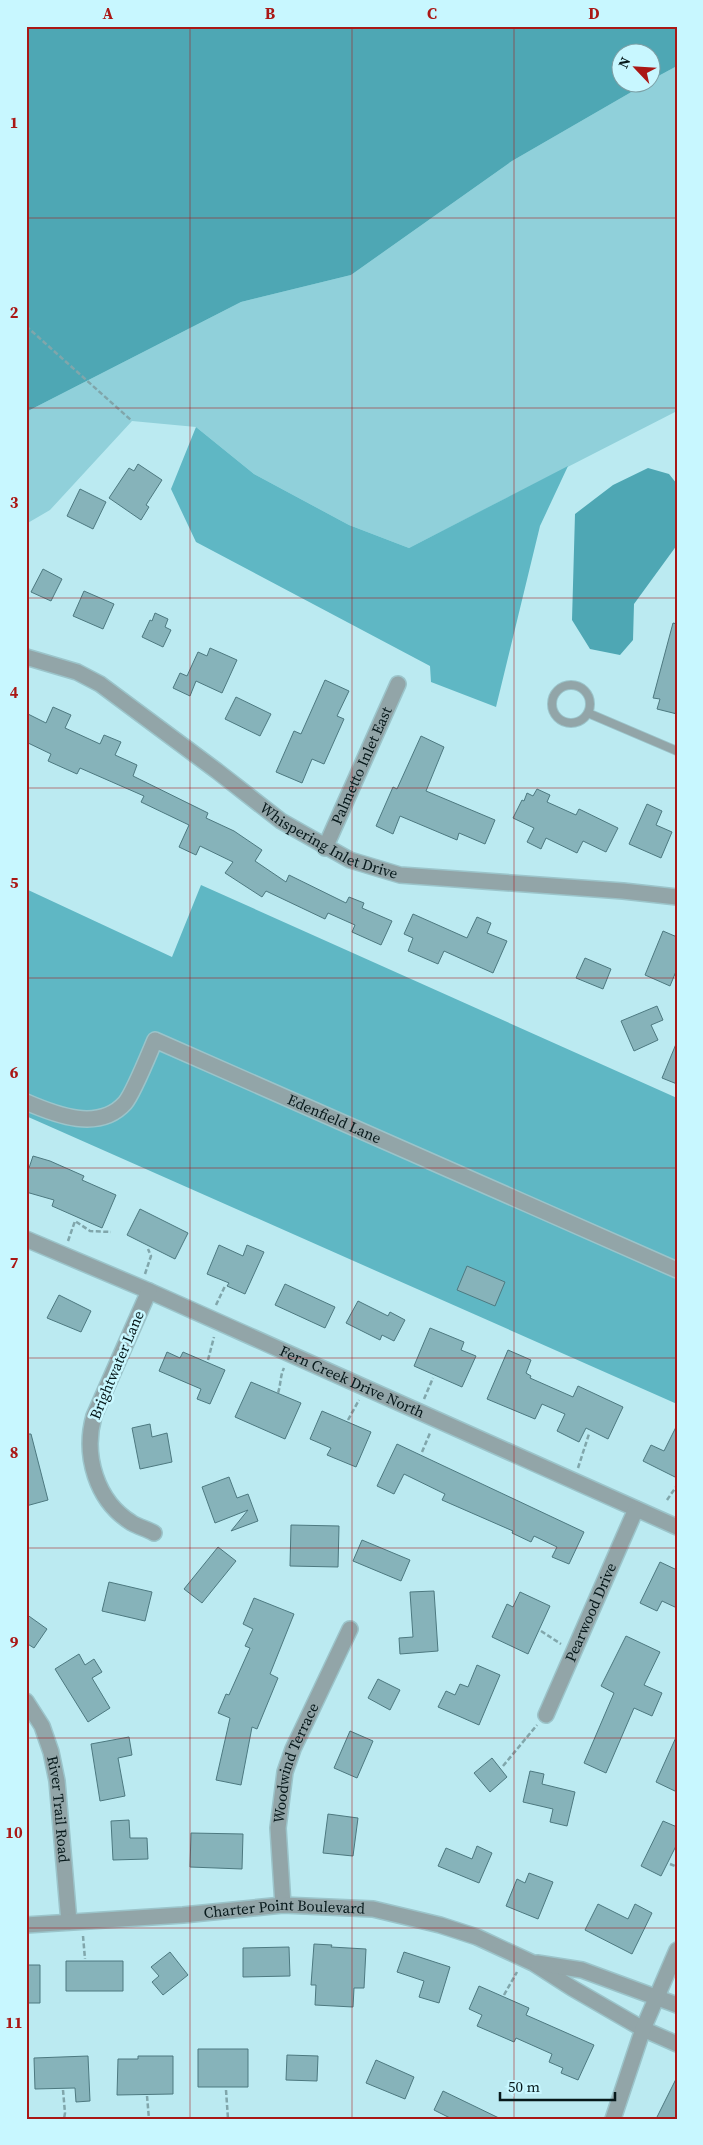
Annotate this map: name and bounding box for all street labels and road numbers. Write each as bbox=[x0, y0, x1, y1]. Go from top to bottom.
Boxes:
street label: Palmetto Inlet East bbox=[326, 703, 397, 828]
street label: Whispering Inlet Drive bbox=[255, 797, 401, 884]
street label: Edenfield Lane bbox=[284, 1089, 385, 1149]
street label: Brightwater Lane bbox=[84, 1307, 149, 1422]
street label: Fern Creek Drive North bbox=[277, 1340, 428, 1423]
street label: Pearwood Drive bbox=[560, 1559, 621, 1665]
street label: Woodwind Terrace bbox=[268, 1699, 324, 1824]
street label: River Trail Road bbox=[42, 1754, 75, 1864]
street label: Charter Point Boulevard bbox=[203, 1894, 366, 1923]

